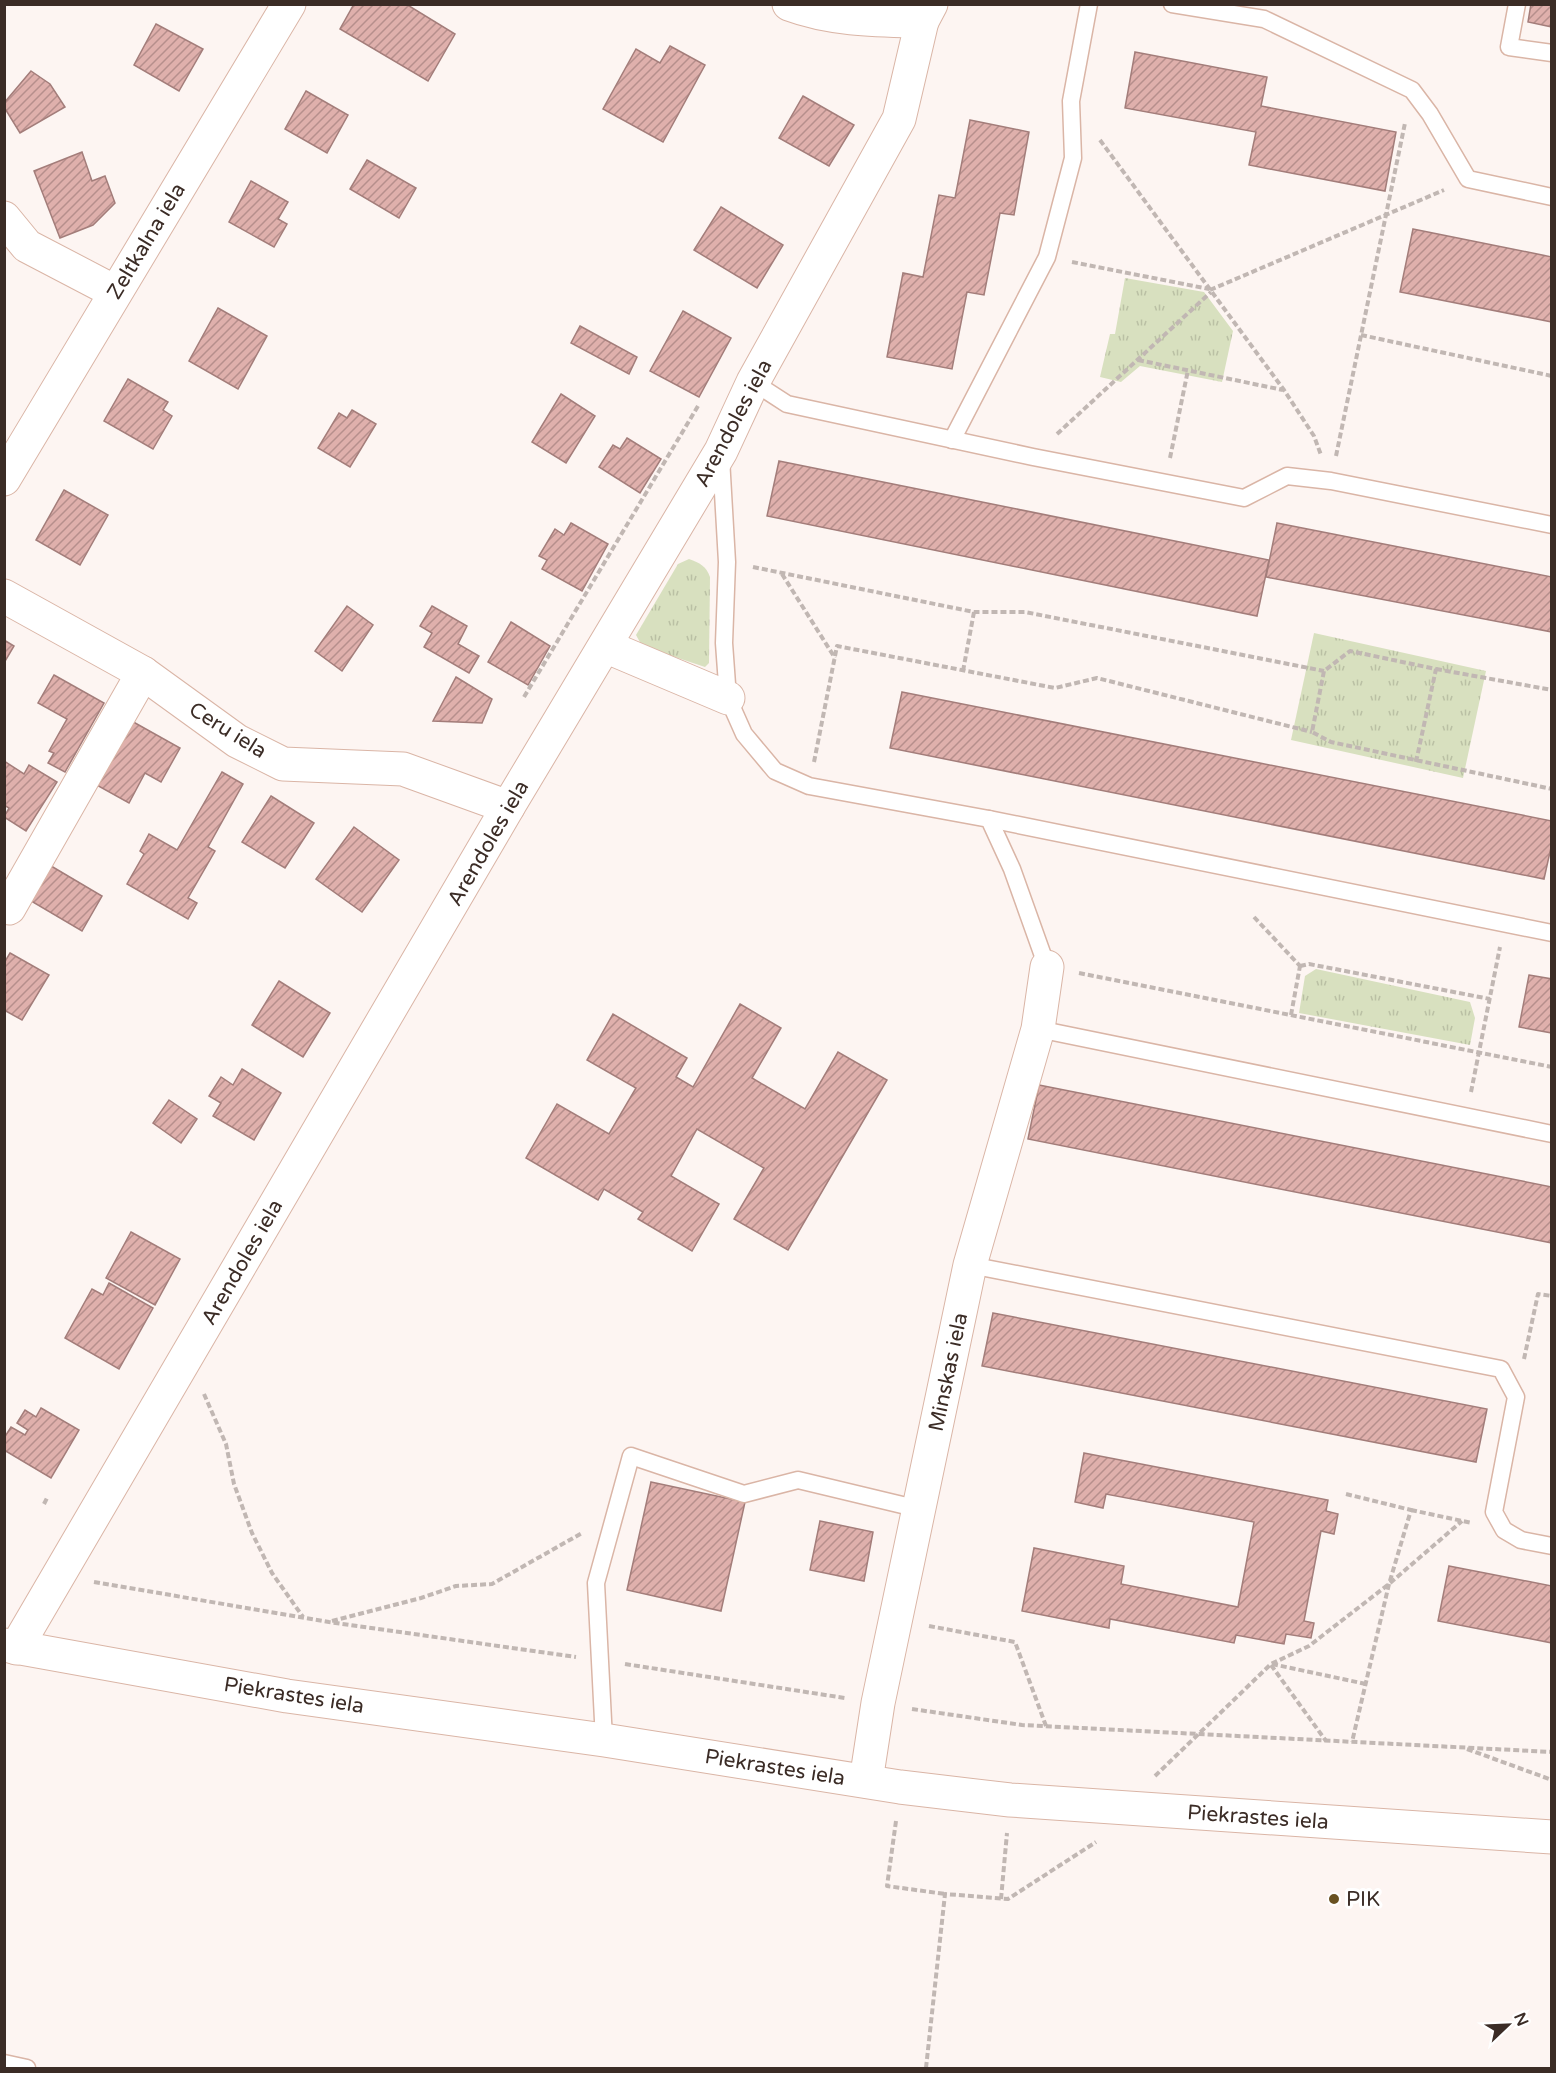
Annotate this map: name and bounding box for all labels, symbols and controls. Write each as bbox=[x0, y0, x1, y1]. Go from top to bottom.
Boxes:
street label: Zeltkalna iela bbox=[102, 179, 191, 304]
street label: Arendoles iela bbox=[689, 355, 778, 491]
street label: Ceru iela bbox=[184, 697, 271, 764]
street label: Arendoles iela bbox=[442, 776, 534, 910]
street label: Arendoles iela bbox=[196, 1195, 288, 1329]
street label: Minskas iela bbox=[924, 1310, 973, 1434]
street label: Piekrastes iela bbox=[222, 1672, 366, 1719]
street label: Piekrastes iela bbox=[703, 1744, 847, 1791]
street label: Piekrastes iela bbox=[1186, 1800, 1330, 1835]
place label: PIK bbox=[1346, 1887, 1380, 1912]
marker: PIK bbox=[1327, 1892, 1341, 1906]
north arrow bbox=[1478, 1995, 1538, 2055]
text: N bbox=[1509, 2010, 1533, 2029]

